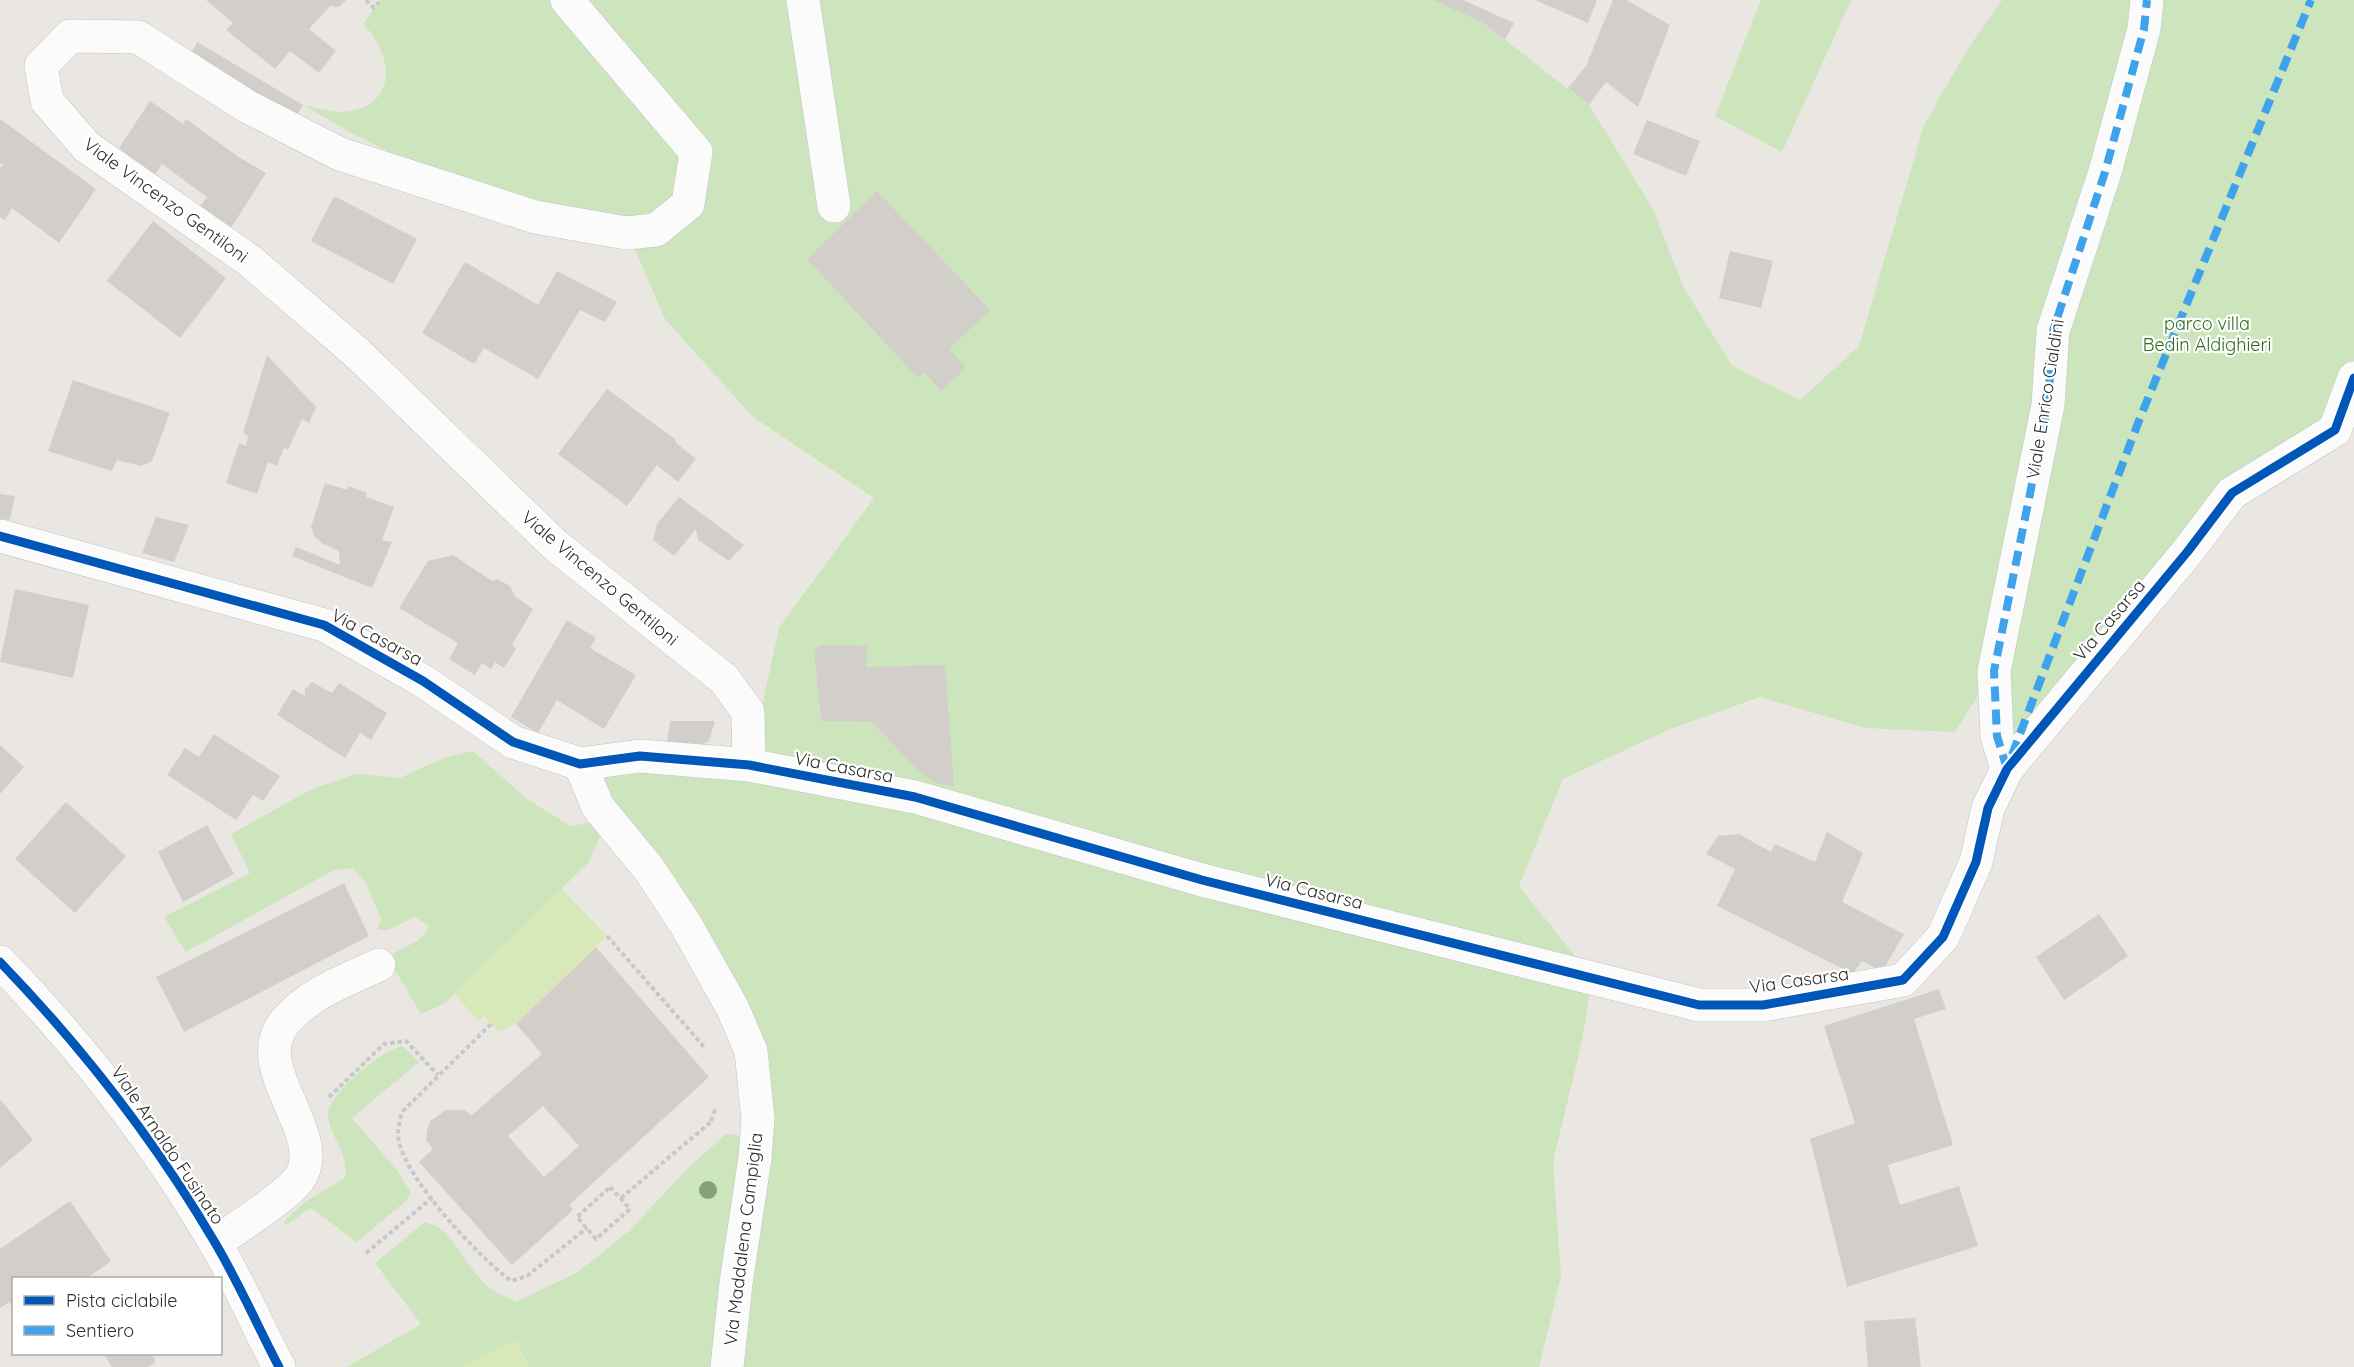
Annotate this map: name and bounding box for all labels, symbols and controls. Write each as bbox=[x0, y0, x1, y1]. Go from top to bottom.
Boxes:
street label: Viale Vincenzo Gentiloni bbox=[79, 132, 253, 268]
park label: parco villa Bedin Aldighieri bbox=[2143, 312, 2271, 356]
street label: Viale Enrico Cialdini bbox=[2021, 317, 2069, 481]
street label: Viale Vincenzo Gentiloni bbox=[517, 505, 683, 651]
street label: Via Casarsa bbox=[2068, 574, 2150, 666]
street label: Via Casarsa bbox=[327, 603, 427, 671]
street label: Via Casarsa bbox=[793, 746, 895, 788]
street label: Via Casarsa bbox=[1263, 868, 1365, 914]
street label: Via Casarsa bbox=[1748, 962, 1850, 998]
street label: Viale Arnaldo Fusinato bbox=[106, 1061, 230, 1229]
street label: Via Maddalena Campiglia bbox=[719, 1131, 767, 1347]
legend bbox=[12, 1277, 222, 1355]
text: Pista ciclabile bbox=[66, 1289, 177, 1312]
text: Sentiero bbox=[66, 1319, 134, 1342]

